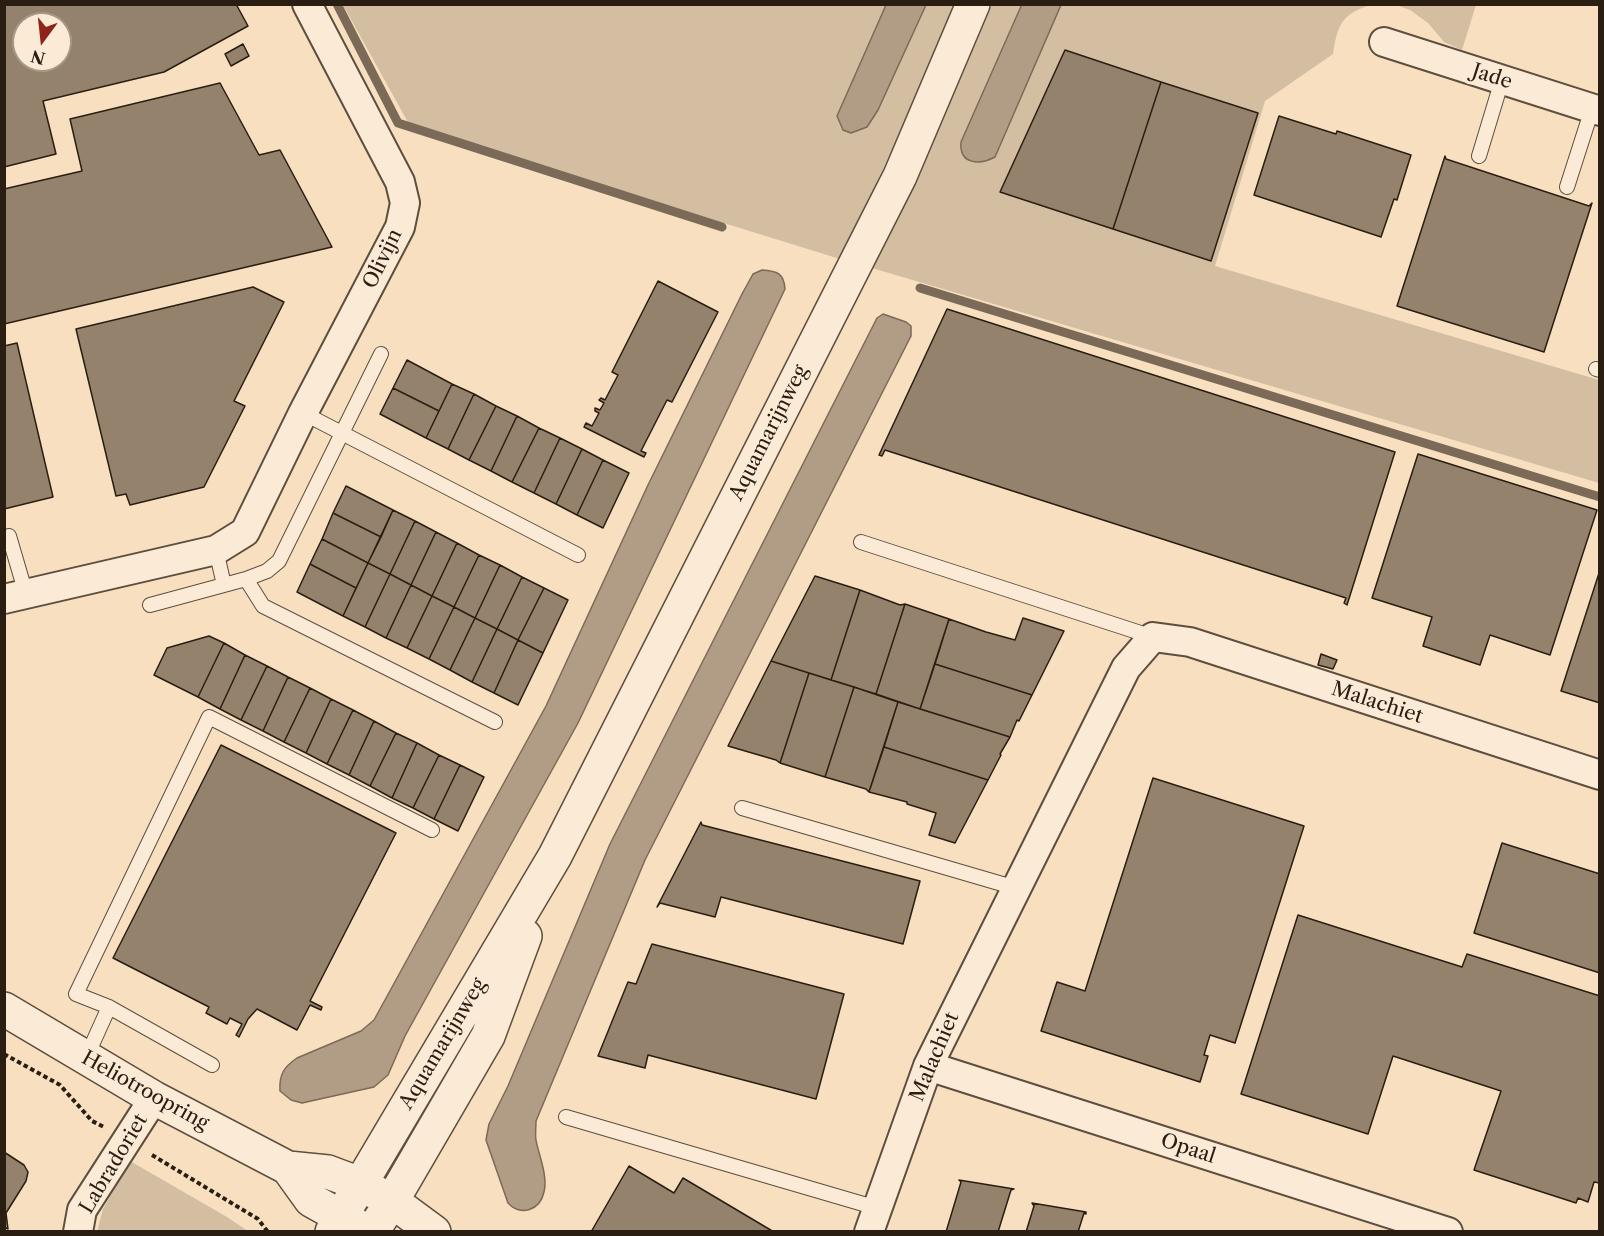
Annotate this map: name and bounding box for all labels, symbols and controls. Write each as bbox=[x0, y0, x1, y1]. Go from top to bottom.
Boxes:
north arrow bbox=[12, 12, 72, 72]
text: N bbox=[29, 46, 47, 69]
street label: Jade bbox=[1469, 59, 1515, 95]
street label: Olivijn bbox=[358, 225, 408, 293]
street label: Aquamarijnweg bbox=[725, 361, 813, 505]
street label: Malachiet bbox=[1328, 677, 1426, 729]
street label: Aquamarijnweg bbox=[394, 974, 492, 1114]
street label: Malachiet bbox=[905, 1009, 965, 1105]
street label: Heliotroopring bbox=[77, 1046, 213, 1136]
street label: Labradoriet bbox=[75, 1110, 153, 1218]
street label: Opaal bbox=[1158, 1129, 1218, 1169]

